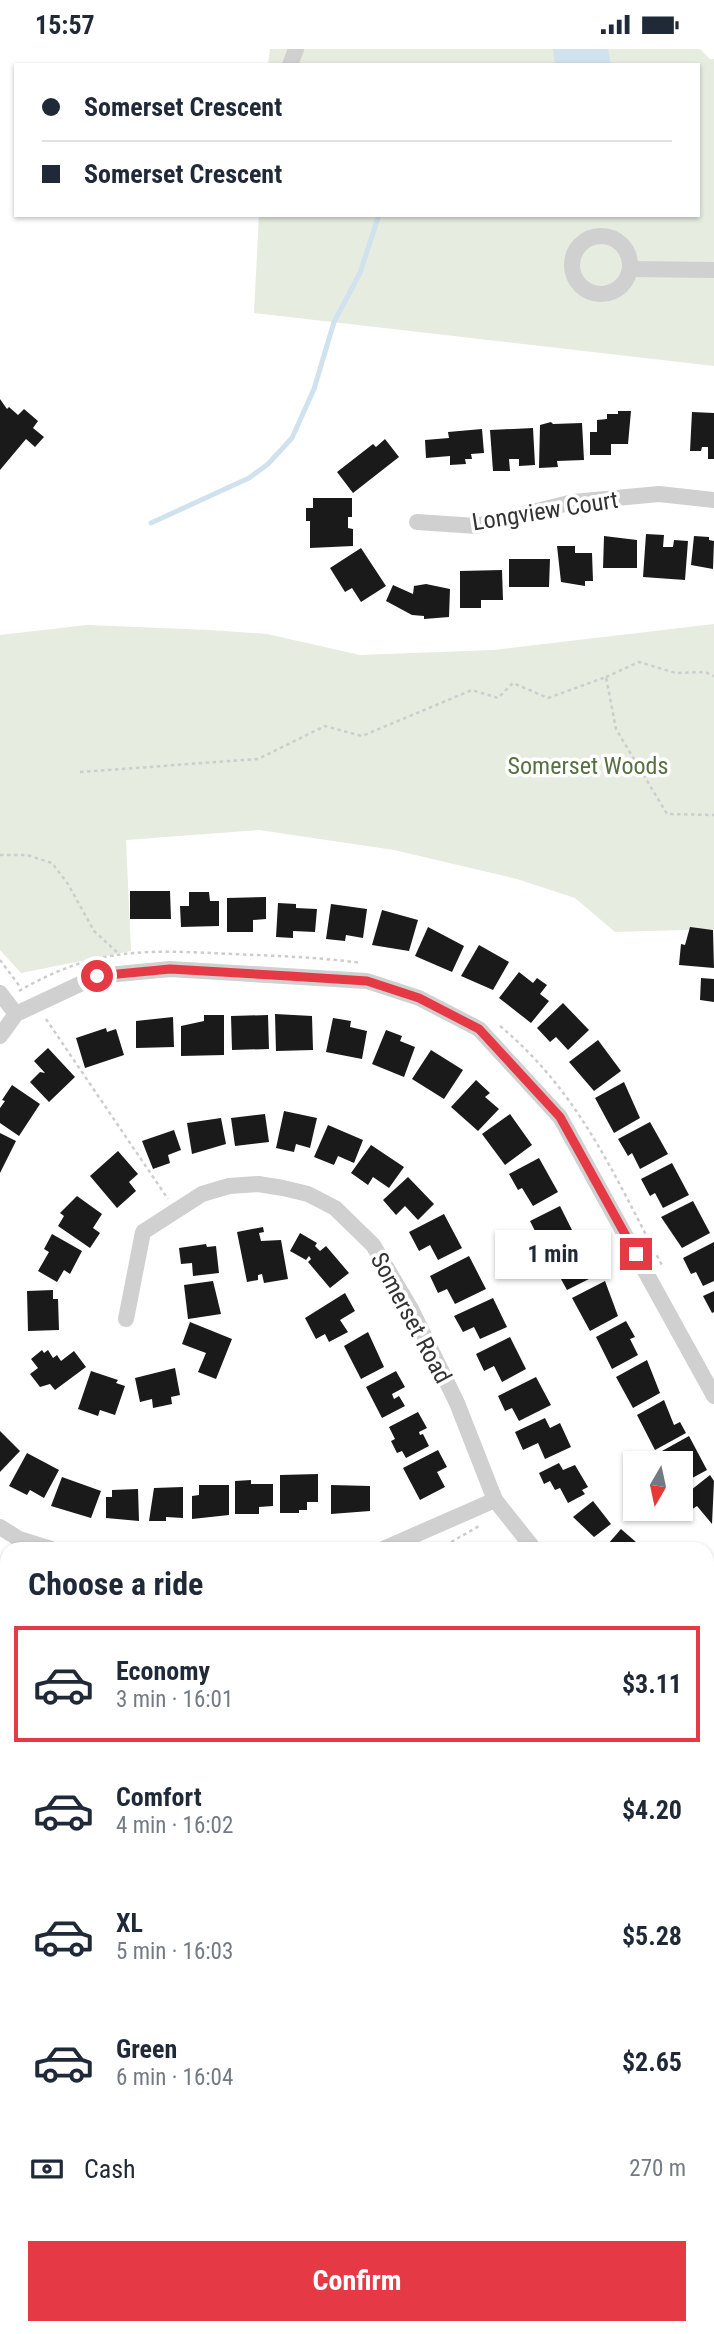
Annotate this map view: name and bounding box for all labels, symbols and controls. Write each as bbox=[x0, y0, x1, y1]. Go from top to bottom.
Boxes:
text: 15:57 bbox=[35, 10, 95, 40]
text: Somerset Crescent bbox=[84, 92, 282, 122]
text: Somerset Crescent bbox=[84, 159, 282, 189]
street label: Longview Court bbox=[470, 486, 620, 536]
park label: Somerset Woods bbox=[508, 752, 668, 780]
route start bbox=[81, 960, 113, 992]
callout: 1 min bbox=[496, 1229, 612, 1279]
route end bbox=[620, 1238, 652, 1270]
text: 1 min bbox=[527, 1241, 579, 1268]
street label: Somerset Road bbox=[365, 1248, 457, 1388]
north arrow bbox=[623, 1451, 693, 1521]
map controls bbox=[623, 1451, 693, 1521]
text: Choose a ride bbox=[28, 1565, 203, 1603]
icon: car bbox=[32, 1653, 95, 1716]
text: Economy bbox=[116, 1656, 210, 1686]
text: $3.11 bbox=[622, 1669, 682, 1699]
text: 3 min · 16:01 bbox=[116, 1686, 233, 1713]
icon: car bbox=[32, 1779, 95, 1842]
text: Comfort bbox=[116, 1782, 202, 1812]
text: $4.20 bbox=[622, 1795, 682, 1825]
text: 4 min · 16:02 bbox=[116, 1812, 233, 1839]
icon: car bbox=[32, 1905, 95, 1968]
text: XL bbox=[116, 1908, 143, 1938]
text: $5.28 bbox=[622, 1921, 682, 1951]
text: 5 min · 16:03 bbox=[116, 1938, 233, 1965]
icon: car bbox=[32, 2031, 95, 2094]
text: Green bbox=[116, 2034, 177, 2064]
text: $2.65 bbox=[622, 2047, 682, 2077]
text: 6 min · 16:04 bbox=[116, 2064, 233, 2091]
icon: cash bbox=[28, 2150, 66, 2188]
text: Cash bbox=[84, 2154, 136, 2184]
text: 270 m bbox=[629, 2155, 686, 2182]
button: Confirm bbox=[28, 2241, 686, 2321]

